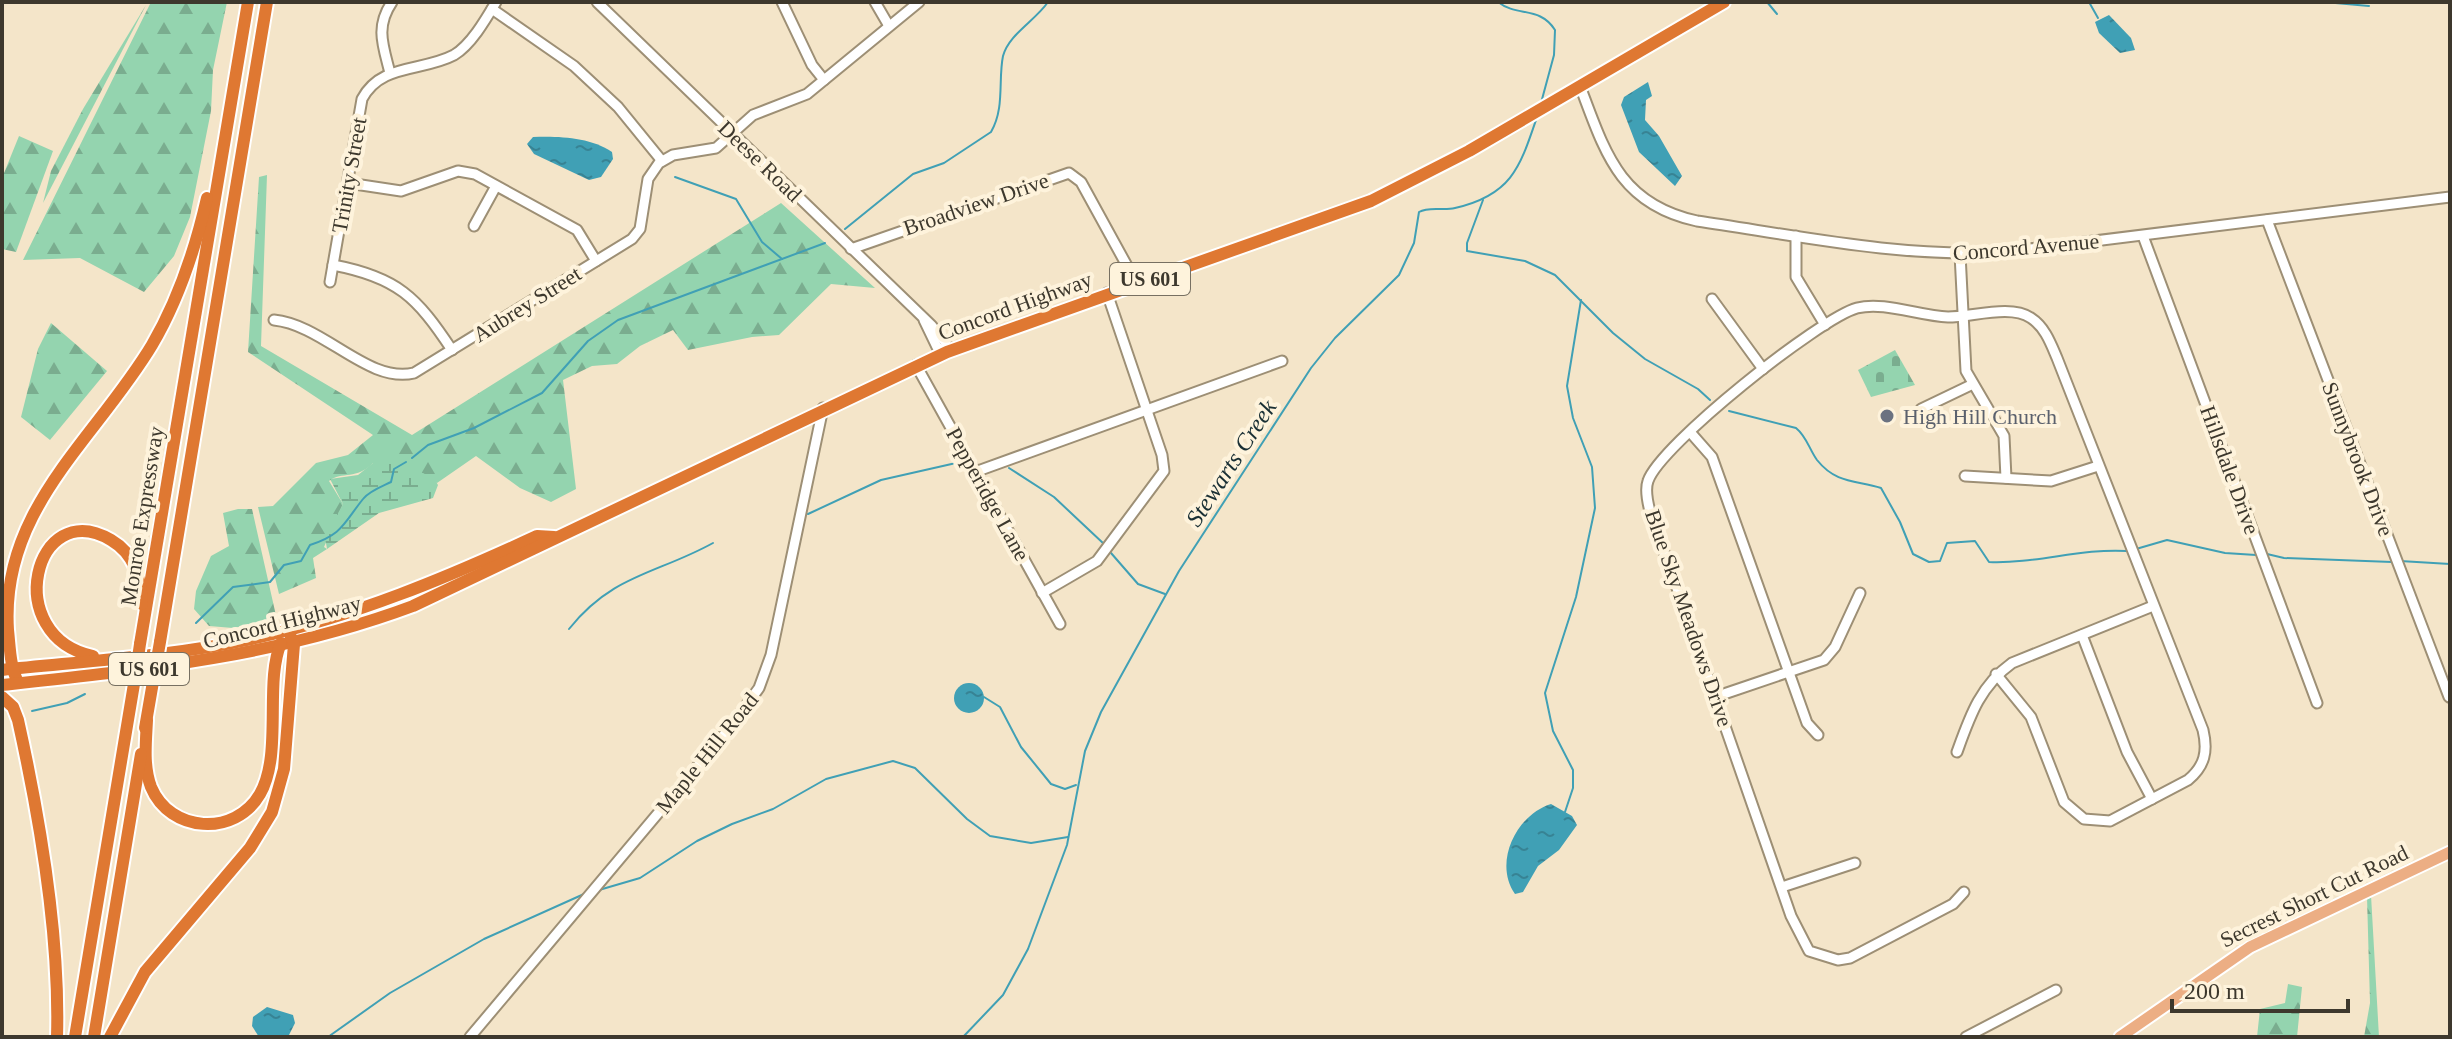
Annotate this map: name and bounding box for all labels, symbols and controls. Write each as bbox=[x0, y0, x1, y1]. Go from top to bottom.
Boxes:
street label: Trinity Street bbox=[327, 115, 371, 235]
street label: Deese Road bbox=[713, 115, 807, 207]
street label: Broadview Drive bbox=[900, 167, 1052, 241]
street label: Concord Avenue bbox=[1952, 228, 2100, 266]
street label: Aubrey Street bbox=[468, 261, 586, 347]
road number: US 601 bbox=[1110, 263, 1190, 295]
street label: Concord Highway bbox=[935, 267, 1095, 345]
street label: Sunnybrook Drive bbox=[2317, 378, 2399, 540]
water label: Stewarts Creek bbox=[1181, 395, 1282, 531]
street label: Hillsdale Drive bbox=[2195, 402, 2265, 538]
place label: High Hill Church bbox=[1903, 404, 2057, 429]
marker: High Hill Church bbox=[1878, 407, 1896, 425]
street label: Pepperidge Lane bbox=[941, 423, 1035, 565]
street label: Monroe Expressway bbox=[115, 424, 169, 608]
street label: Blue Sky Meadows Drive bbox=[1640, 506, 1738, 730]
street label: Concord Highway bbox=[200, 590, 364, 654]
road number: US 601 bbox=[109, 653, 189, 685]
street label: Maple Hill Road bbox=[651, 688, 763, 818]
street label: Secrest Short Cut Road bbox=[2216, 840, 2412, 952]
scale bar bbox=[2172, 963, 2348, 1013]
text: 200 m bbox=[2184, 978, 2245, 1004]

